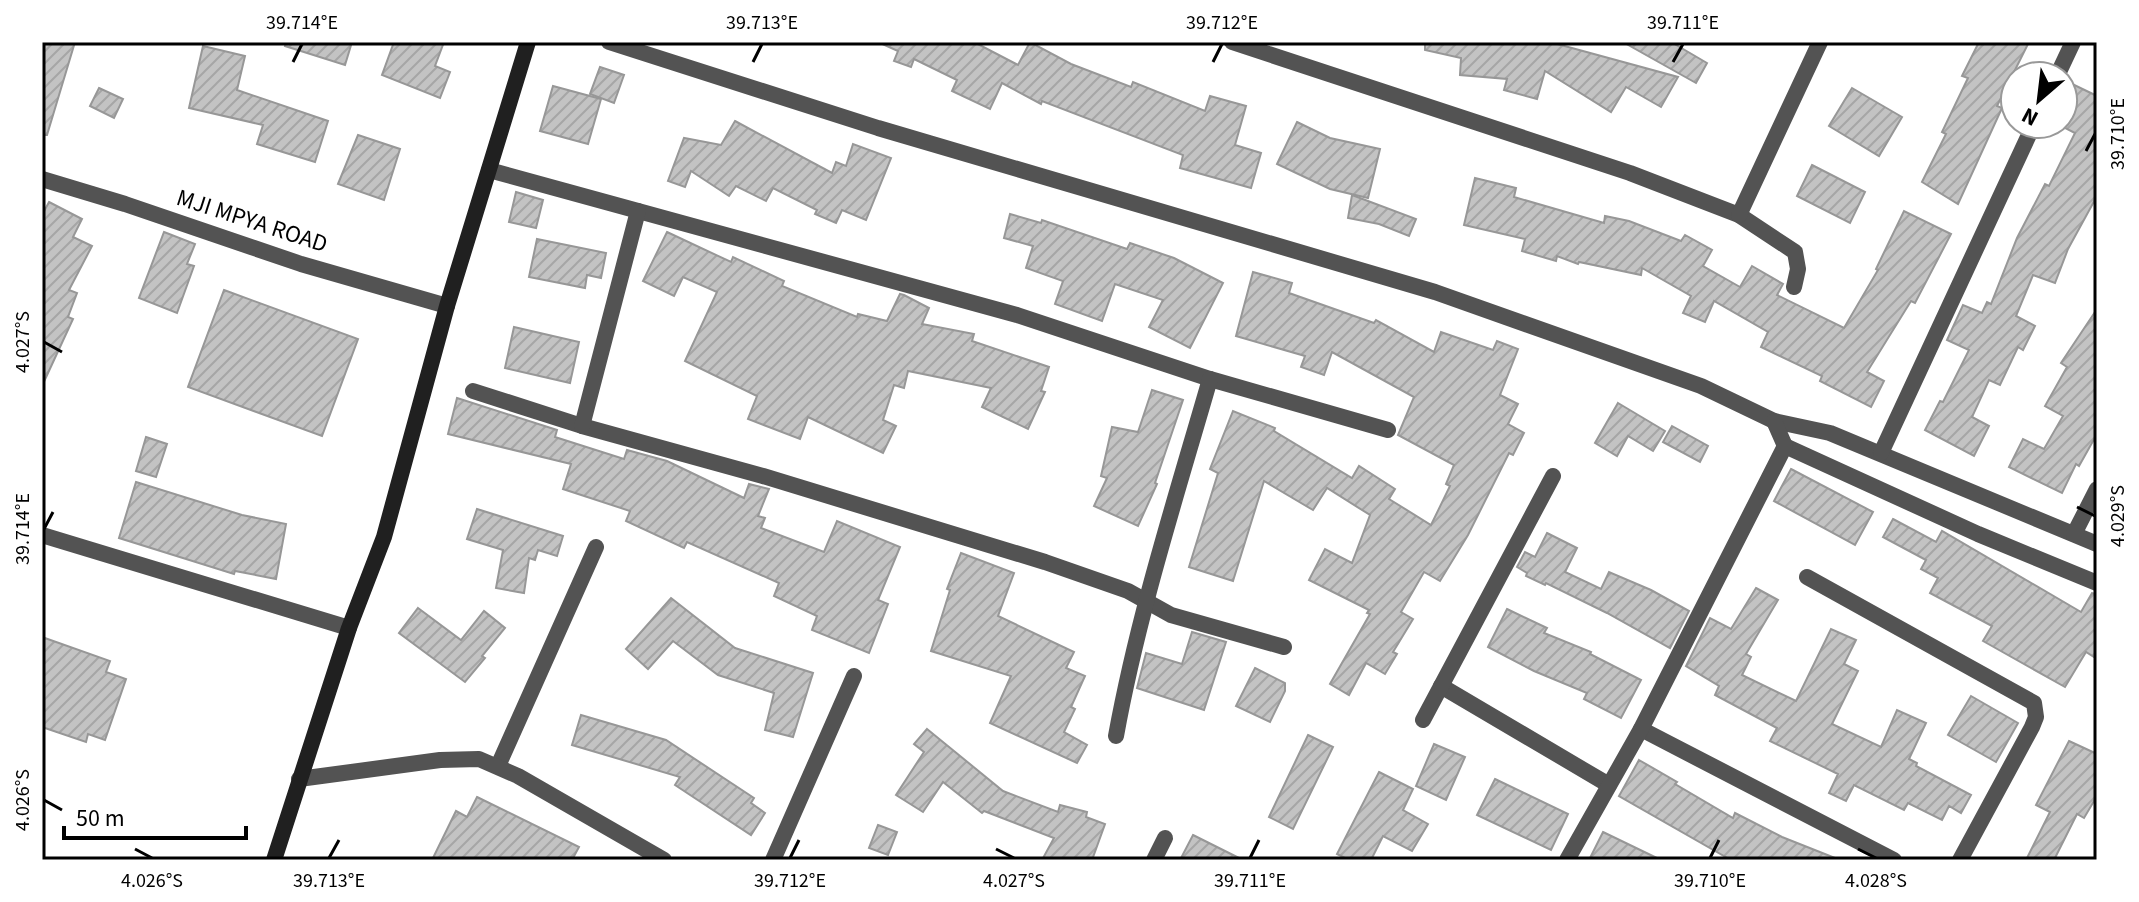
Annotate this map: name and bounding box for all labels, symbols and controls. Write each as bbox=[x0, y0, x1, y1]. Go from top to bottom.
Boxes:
text: 39.714°E bbox=[266, 9, 338, 37]
text: 39.713°E bbox=[726, 9, 798, 37]
text: 39.712°E bbox=[1186, 9, 1258, 37]
text: 39.711°E bbox=[1647, 9, 1719, 37]
north arrow bbox=[1999, 60, 2079, 140]
text: 39.710°E bbox=[2104, 98, 2132, 170]
text: N bbox=[2016, 99, 2044, 134]
street label: MJI MPYA ROAD bbox=[172, 180, 332, 262]
text: 4.027°S bbox=[9, 311, 37, 373]
text: 4.029°S bbox=[2104, 485, 2132, 547]
text: 39.714°E bbox=[9, 493, 37, 565]
text: 4.026°S bbox=[9, 769, 37, 831]
scale bar bbox=[64, 790, 246, 840]
text: 50 m bbox=[76, 801, 125, 836]
text: 4.026°S bbox=[121, 867, 183, 895]
text: 39.713°E bbox=[293, 867, 365, 895]
text: 39.712°E bbox=[754, 867, 826, 895]
text: 4.027°S bbox=[983, 867, 1045, 895]
text: 39.711°E bbox=[1214, 867, 1286, 895]
text: 39.710°E bbox=[1674, 867, 1746, 895]
text: 4.028°S bbox=[1845, 867, 1907, 895]

